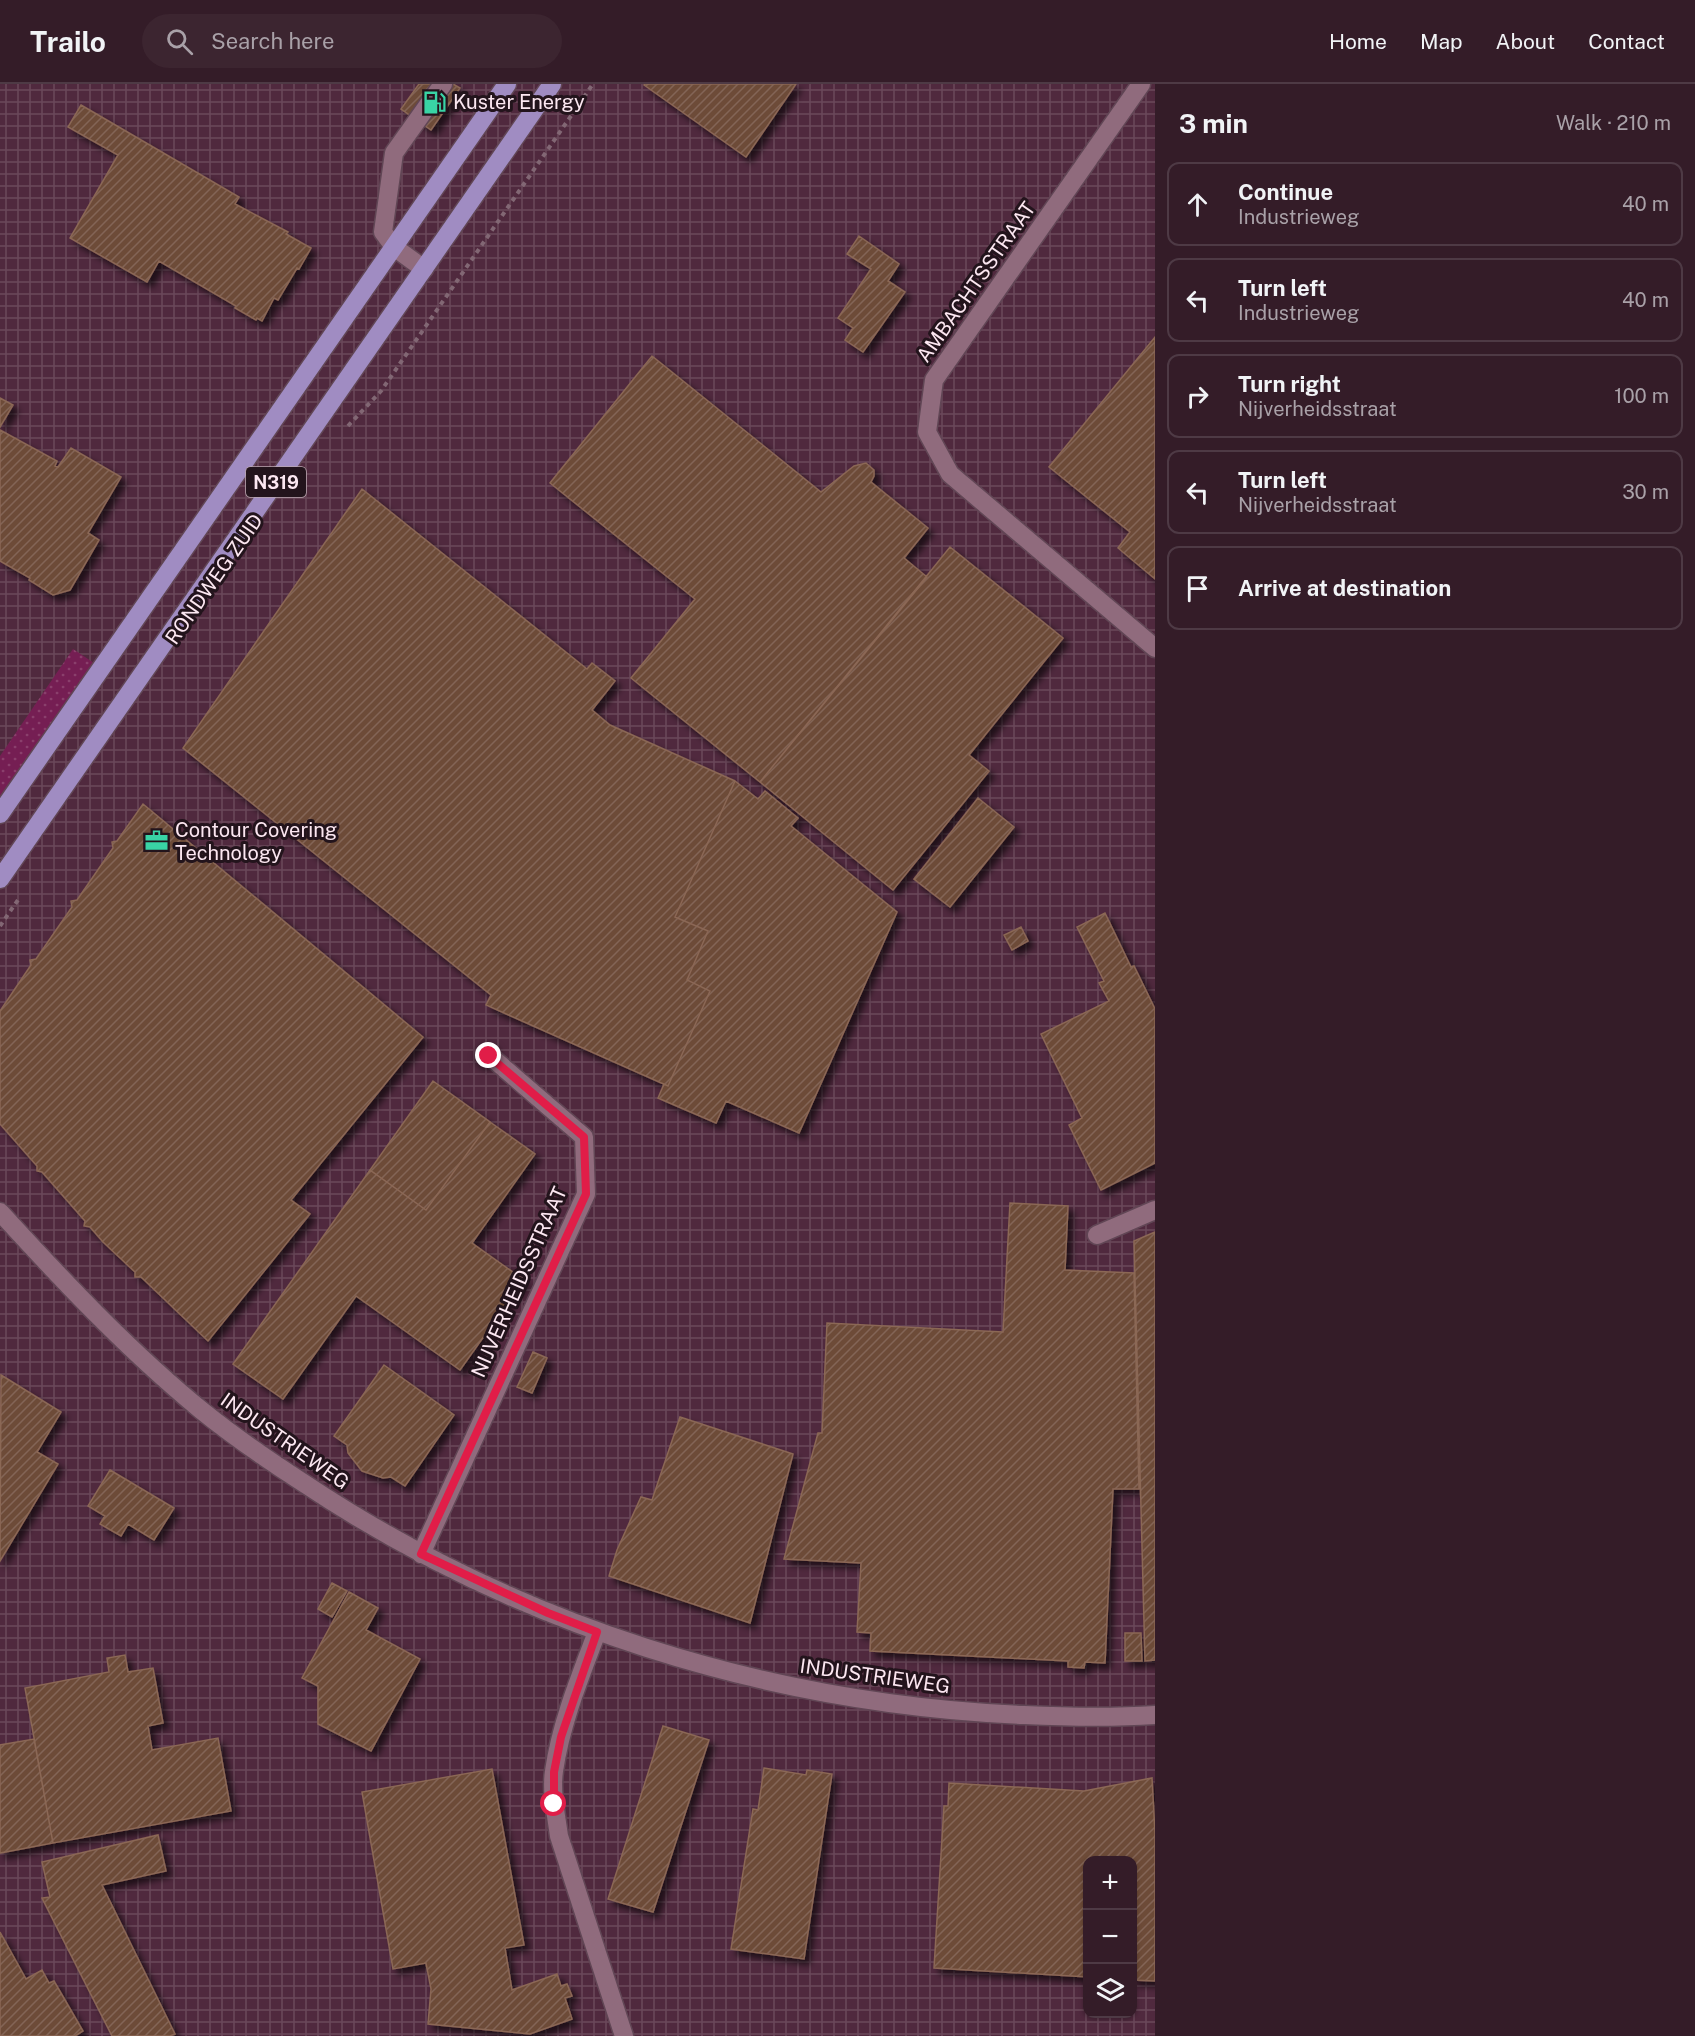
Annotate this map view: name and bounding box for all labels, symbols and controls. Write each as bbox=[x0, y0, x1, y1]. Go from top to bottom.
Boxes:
search box bbox=[142, 14, 562, 68]
text: Trailo bbox=[30, 25, 106, 58]
icon: search bbox=[163, 25, 196, 58]
text: Search here bbox=[211, 28, 334, 54]
text: Home bbox=[1329, 29, 1387, 54]
text: Map bbox=[1420, 29, 1463, 54]
text: About bbox=[1496, 29, 1555, 54]
text: Contact bbox=[1588, 29, 1665, 54]
fuel station icon: Kuster Energy bbox=[422, 89, 448, 115]
place label: Kuster Energy bbox=[453, 90, 585, 114]
text: 3 min bbox=[1179, 108, 1248, 139]
text: Walk · 210 m bbox=[1556, 111, 1671, 135]
text: Continue bbox=[1238, 179, 1333, 205]
icon: ahead bbox=[1181, 188, 1214, 221]
text: 40 m bbox=[1622, 192, 1669, 216]
street label: AMBACHTSSTRAAT bbox=[912, 197, 1041, 367]
text: Industrieweg bbox=[1238, 205, 1359, 229]
text: Turn left bbox=[1238, 275, 1327, 301]
icon: left bbox=[1181, 284, 1214, 317]
text: 40 m bbox=[1622, 288, 1669, 312]
text: Industrieweg bbox=[1238, 301, 1359, 325]
text: Turn right bbox=[1238, 371, 1341, 397]
icon: right bbox=[1181, 380, 1214, 413]
text: 100 m bbox=[1614, 384, 1669, 408]
text: Nijverheidsstraat bbox=[1238, 397, 1397, 421]
road number: N319 bbox=[246, 467, 306, 497]
text: Turn left bbox=[1238, 467, 1327, 493]
icon: left bbox=[1181, 476, 1214, 509]
text: 30 m bbox=[1622, 480, 1669, 504]
text: Nijverheidsstraat bbox=[1238, 493, 1397, 517]
street label: RONDWEG ZUID bbox=[160, 509, 268, 649]
icon: arrive bbox=[1181, 572, 1214, 605]
text: Arrive at destination bbox=[1238, 575, 1451, 601]
place label: Contour Covering Technology bbox=[175, 818, 337, 865]
office icon: Contour Covering Technology bbox=[144, 828, 170, 854]
route end bbox=[475, 1042, 501, 1068]
street label: NIJVERHEIDSSTRAAT bbox=[466, 1183, 572, 1381]
street label: INDUSTRIEWEG bbox=[216, 1388, 354, 1494]
street label: INDUSTRIEWEG bbox=[798, 1654, 952, 1698]
route start bbox=[540, 1790, 566, 1816]
map controls bbox=[1083, 1856, 1137, 2018]
button: + bbox=[1083, 1856, 1137, 1910]
button: − bbox=[1083, 1910, 1137, 1964]
button: layers bbox=[1083, 1964, 1137, 2018]

